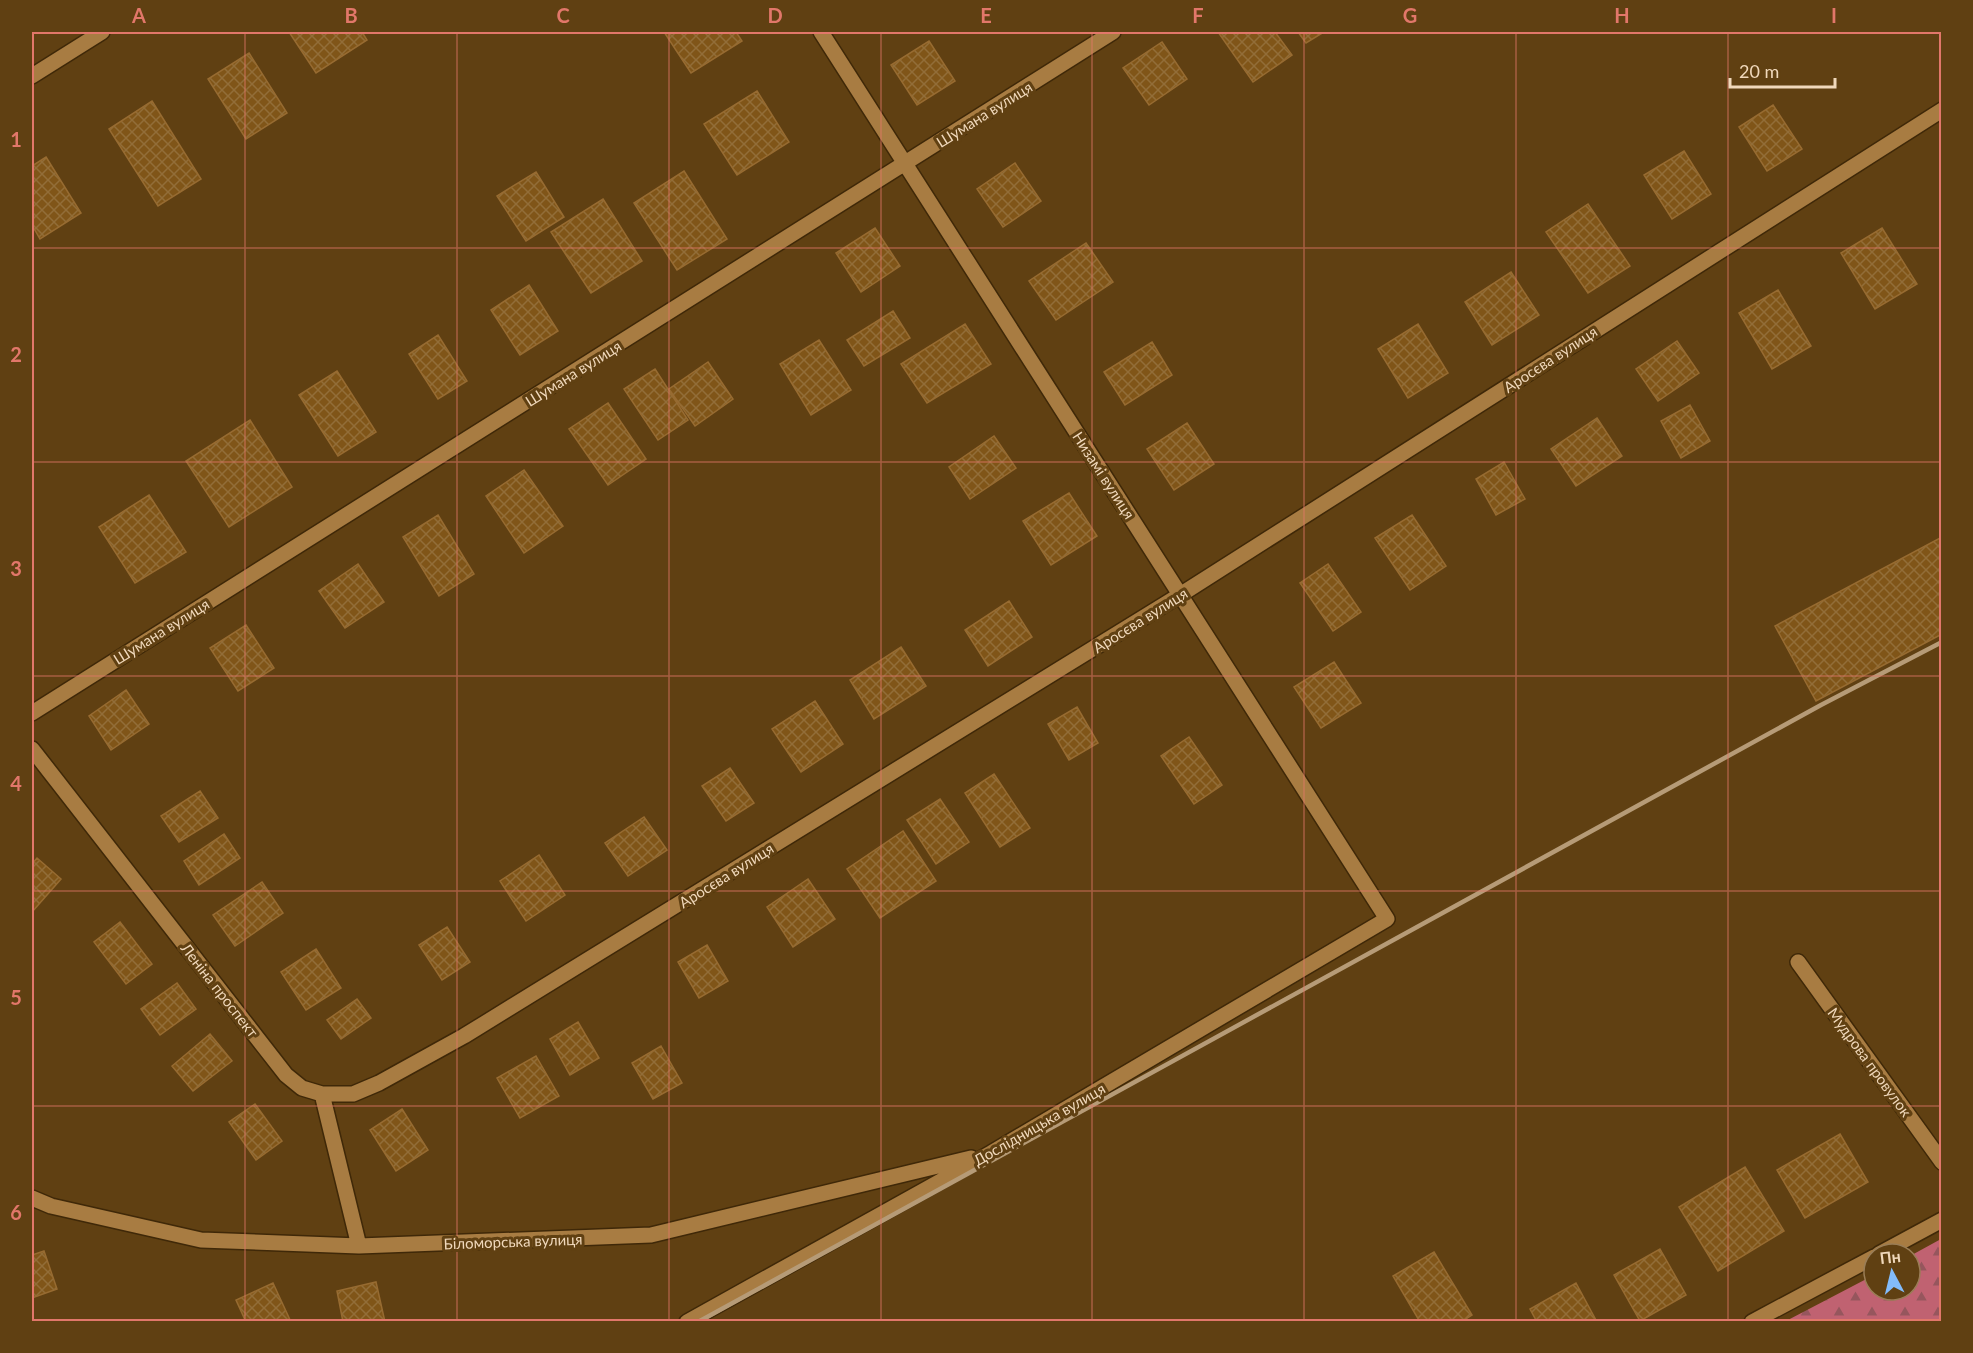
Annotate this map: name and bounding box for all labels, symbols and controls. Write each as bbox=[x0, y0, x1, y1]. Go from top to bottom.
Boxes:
text: A bbox=[131, 3, 146, 27]
text: B bbox=[344, 3, 358, 27]
text: C bbox=[556, 3, 570, 27]
text: D bbox=[767, 3, 783, 27]
text: E bbox=[980, 3, 992, 27]
text: F bbox=[1192, 3, 1204, 27]
text: G bbox=[1403, 3, 1417, 27]
text: H bbox=[1614, 3, 1630, 27]
text: I bbox=[1831, 3, 1837, 27]
scale bar bbox=[1730, 51, 1835, 89]
text: 20 m bbox=[1739, 60, 1779, 82]
street label: Шумана вулиця bbox=[933, 77, 1035, 151]
text: 1 bbox=[10, 127, 22, 151]
street label: Аросєва вулиця bbox=[1500, 322, 1600, 396]
street label: Шумана вулиця bbox=[522, 336, 624, 410]
text: 2 bbox=[10, 342, 22, 366]
street label: Низамі вулиця bbox=[1069, 428, 1139, 522]
text: 3 bbox=[10, 556, 22, 580]
street label: Аросєва вулиця bbox=[1089, 584, 1191, 656]
street label: Шумана вулиця bbox=[110, 594, 212, 668]
text: 4 bbox=[10, 771, 22, 795]
street label: Аросєва вулиця bbox=[675, 839, 777, 911]
street label: Леніна проспект bbox=[177, 939, 263, 1041]
text: 5 bbox=[10, 985, 22, 1009]
street label: Мудрова провулок bbox=[1824, 1004, 1916, 1120]
street label: Дослідницька вулиця bbox=[970, 1079, 1108, 1169]
text: 6 bbox=[10, 1200, 22, 1224]
street label: Біломорська вулиця bbox=[443, 1230, 583, 1252]
north arrow bbox=[1862, 1242, 1922, 1302]
text: Пн bbox=[1879, 1246, 1902, 1267]

